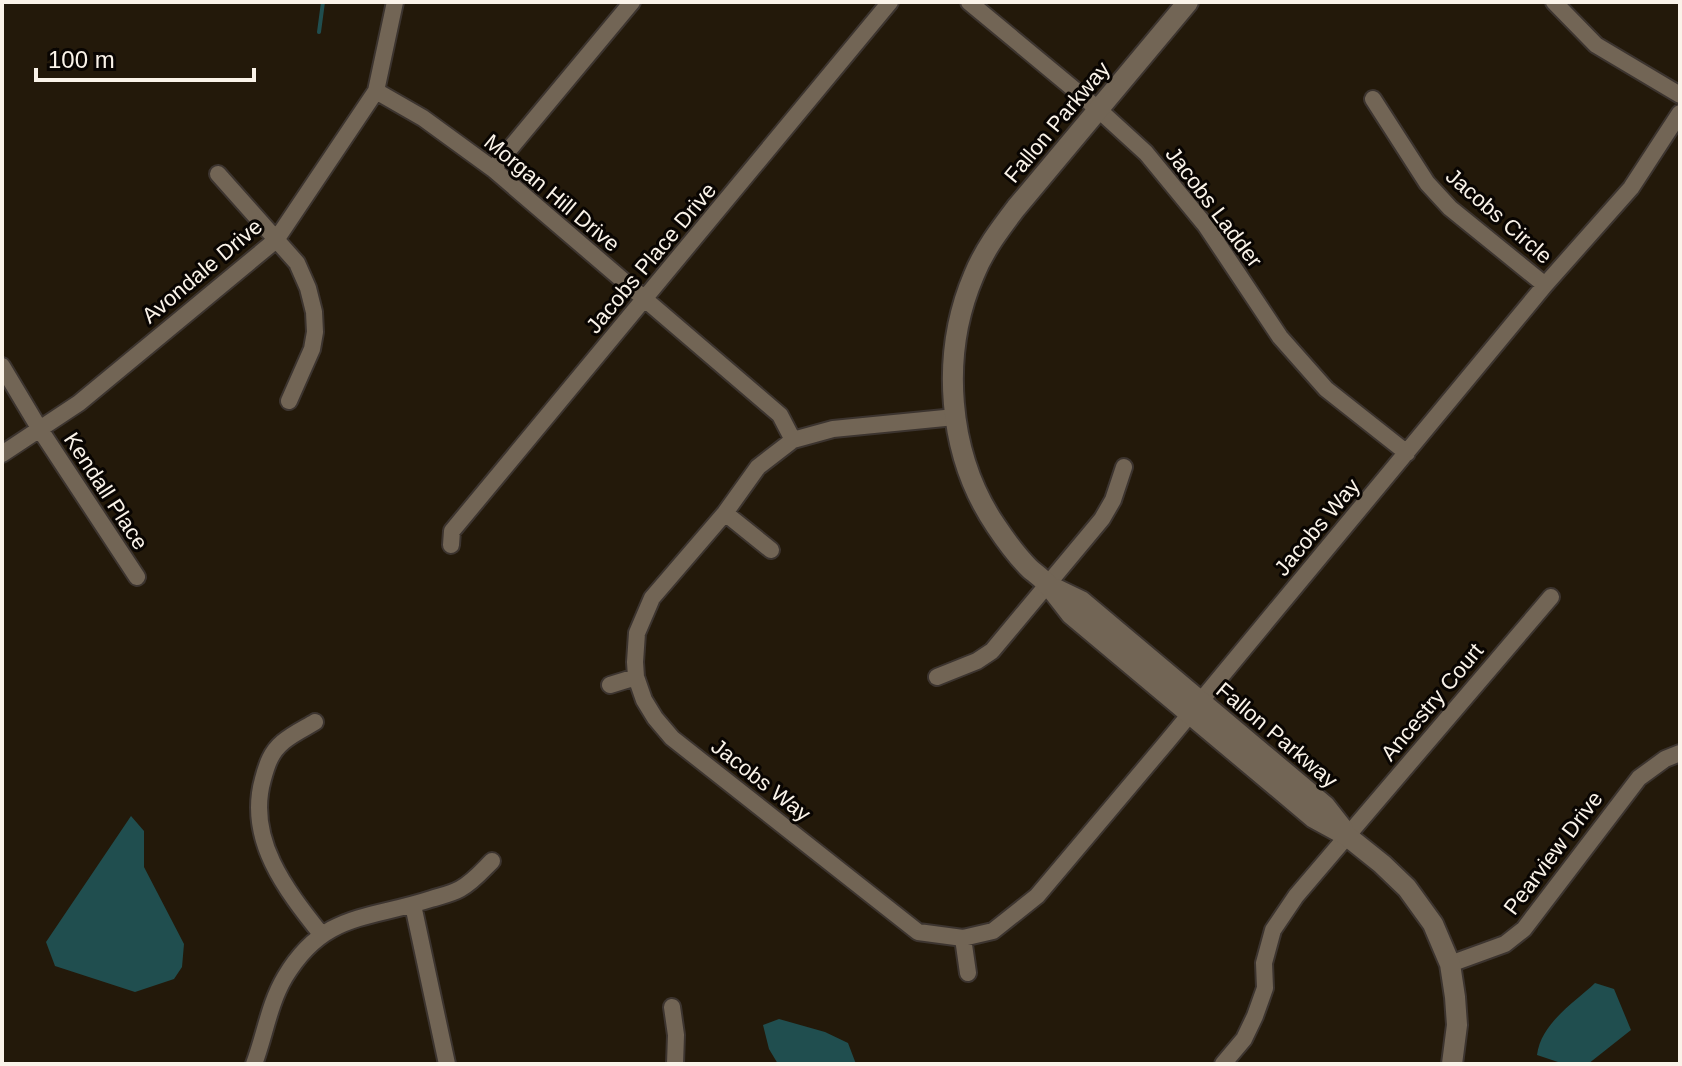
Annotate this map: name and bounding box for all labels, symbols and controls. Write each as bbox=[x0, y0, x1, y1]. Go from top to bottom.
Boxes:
scale bar bbox=[36, 32, 254, 82]
text: 100 m bbox=[48, 46, 115, 73]
street label: Fallon Parkway bbox=[999, 56, 1115, 188]
street label: Morgan Hill Drive bbox=[479, 129, 625, 257]
street label: Jacobs Ladder bbox=[1161, 142, 1267, 272]
street label: Jacobs Circle bbox=[1441, 163, 1557, 269]
street label: Jacobs Place Drive bbox=[581, 178, 721, 338]
street label: Avondale Drive bbox=[137, 214, 267, 328]
street label: Kendall Place bbox=[59, 428, 153, 554]
street label: Jacobs Way bbox=[1269, 473, 1365, 581]
street label: Ancestry Court bbox=[1376, 638, 1488, 766]
street label: Fallon Parkway bbox=[1211, 677, 1343, 793]
street label: Jacobs Way bbox=[706, 734, 816, 826]
street label: Pearview Drive bbox=[1499, 786, 1607, 920]

